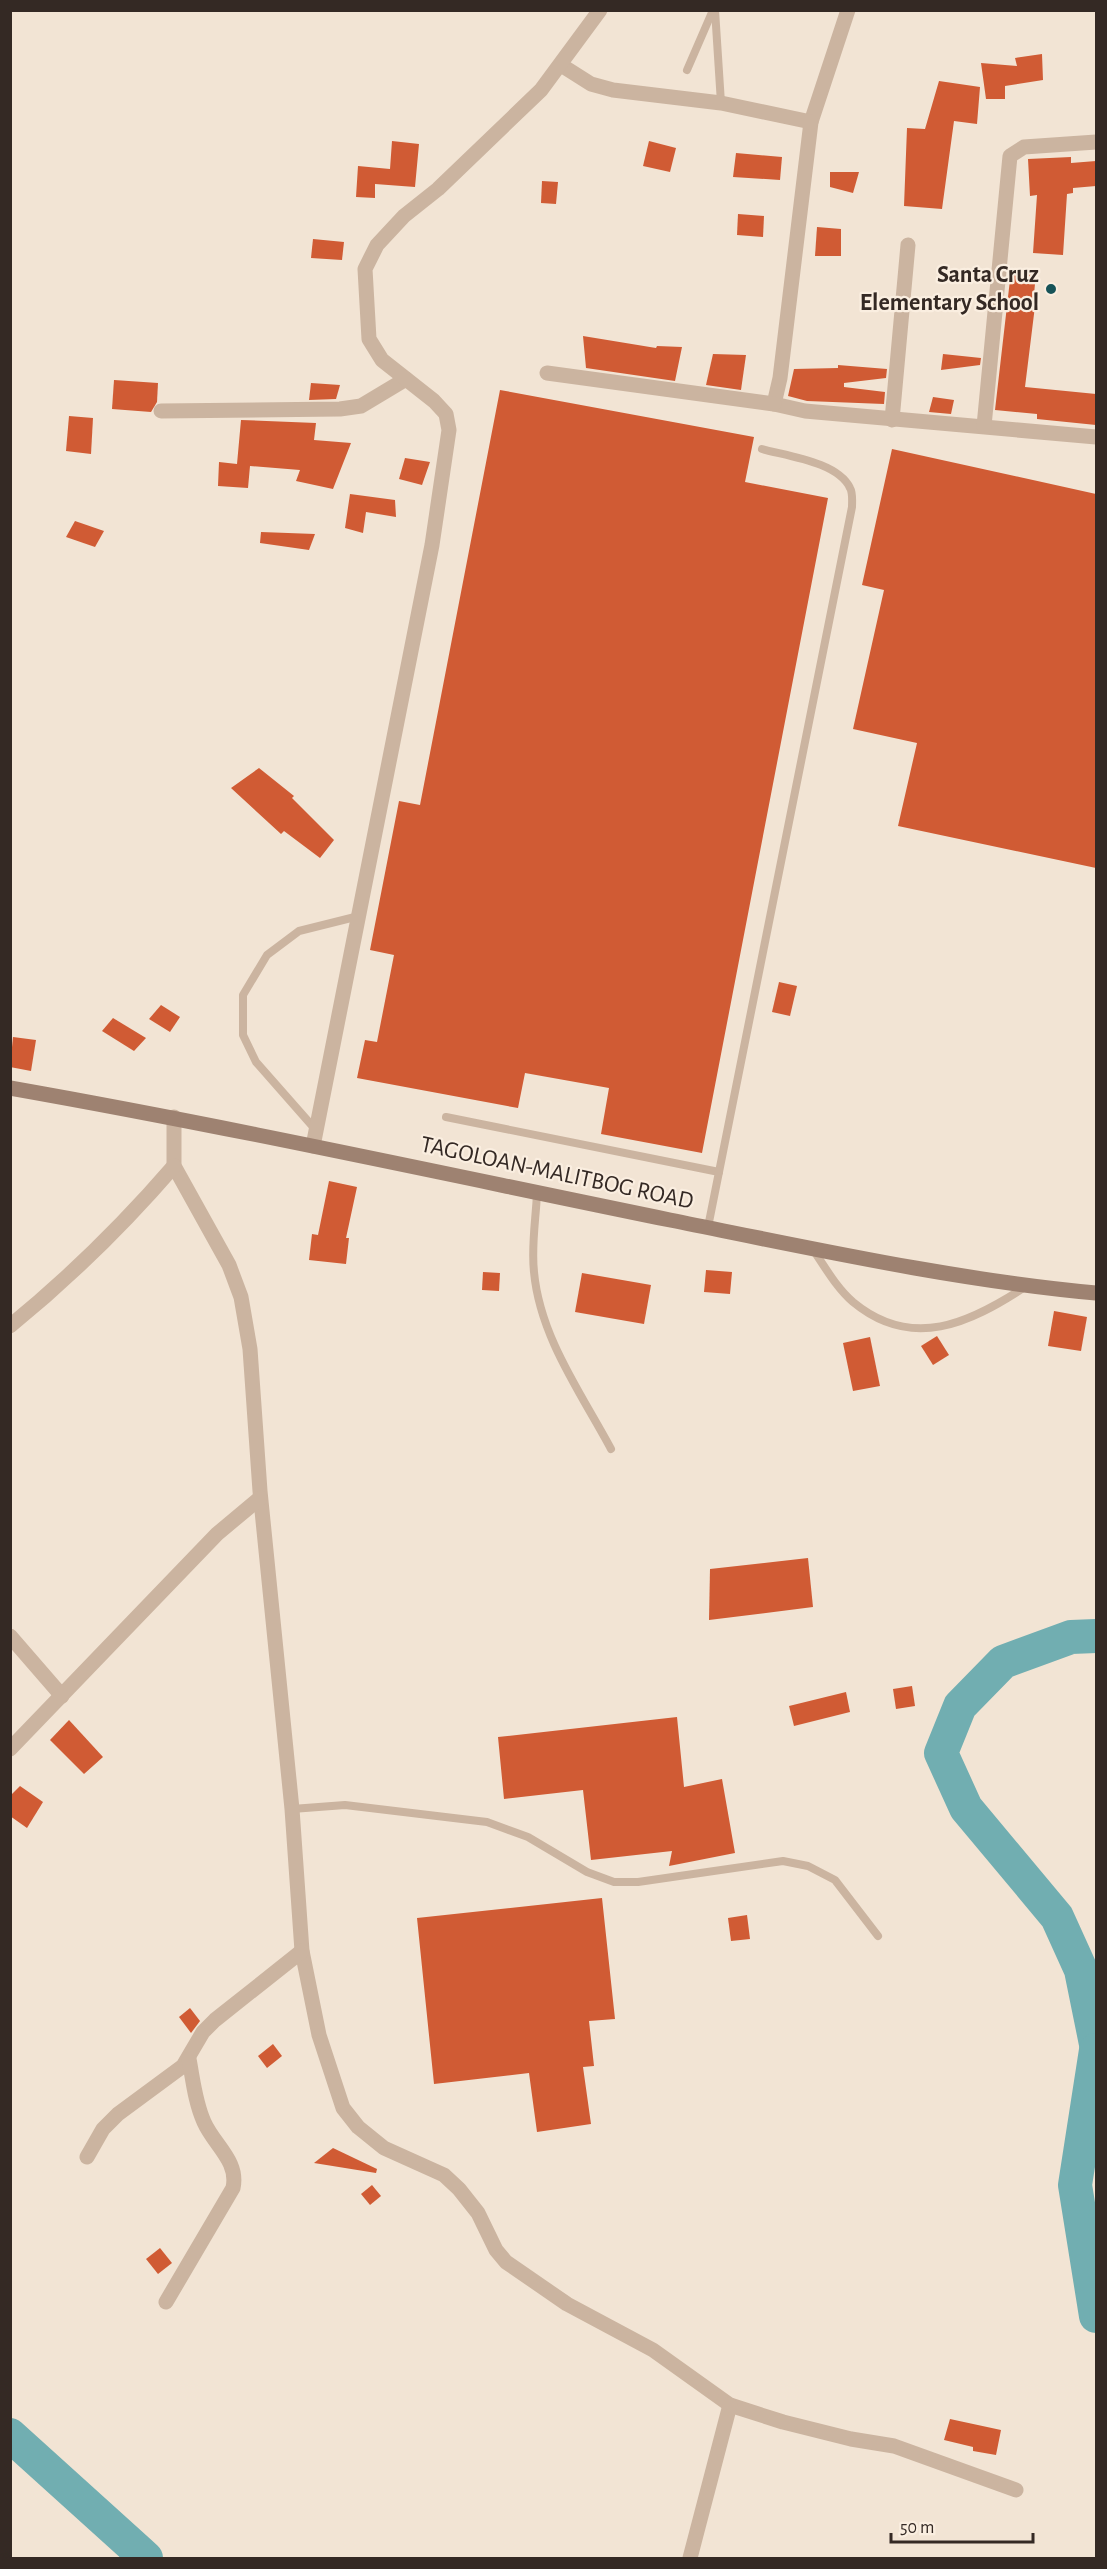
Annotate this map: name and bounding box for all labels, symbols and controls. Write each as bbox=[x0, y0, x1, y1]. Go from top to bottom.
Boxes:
place label: Santa Cruz Elementary School bbox=[860, 263, 1039, 315]
marker: Santa Cruz Elementary School bbox=[1044, 282, 1058, 296]
street label: TAGOLOAN-MALITBOG ROAD bbox=[418, 1132, 696, 1214]
scale bar bbox=[891, 2506, 1034, 2544]
text: 50 m bbox=[900, 2519, 934, 2537]

